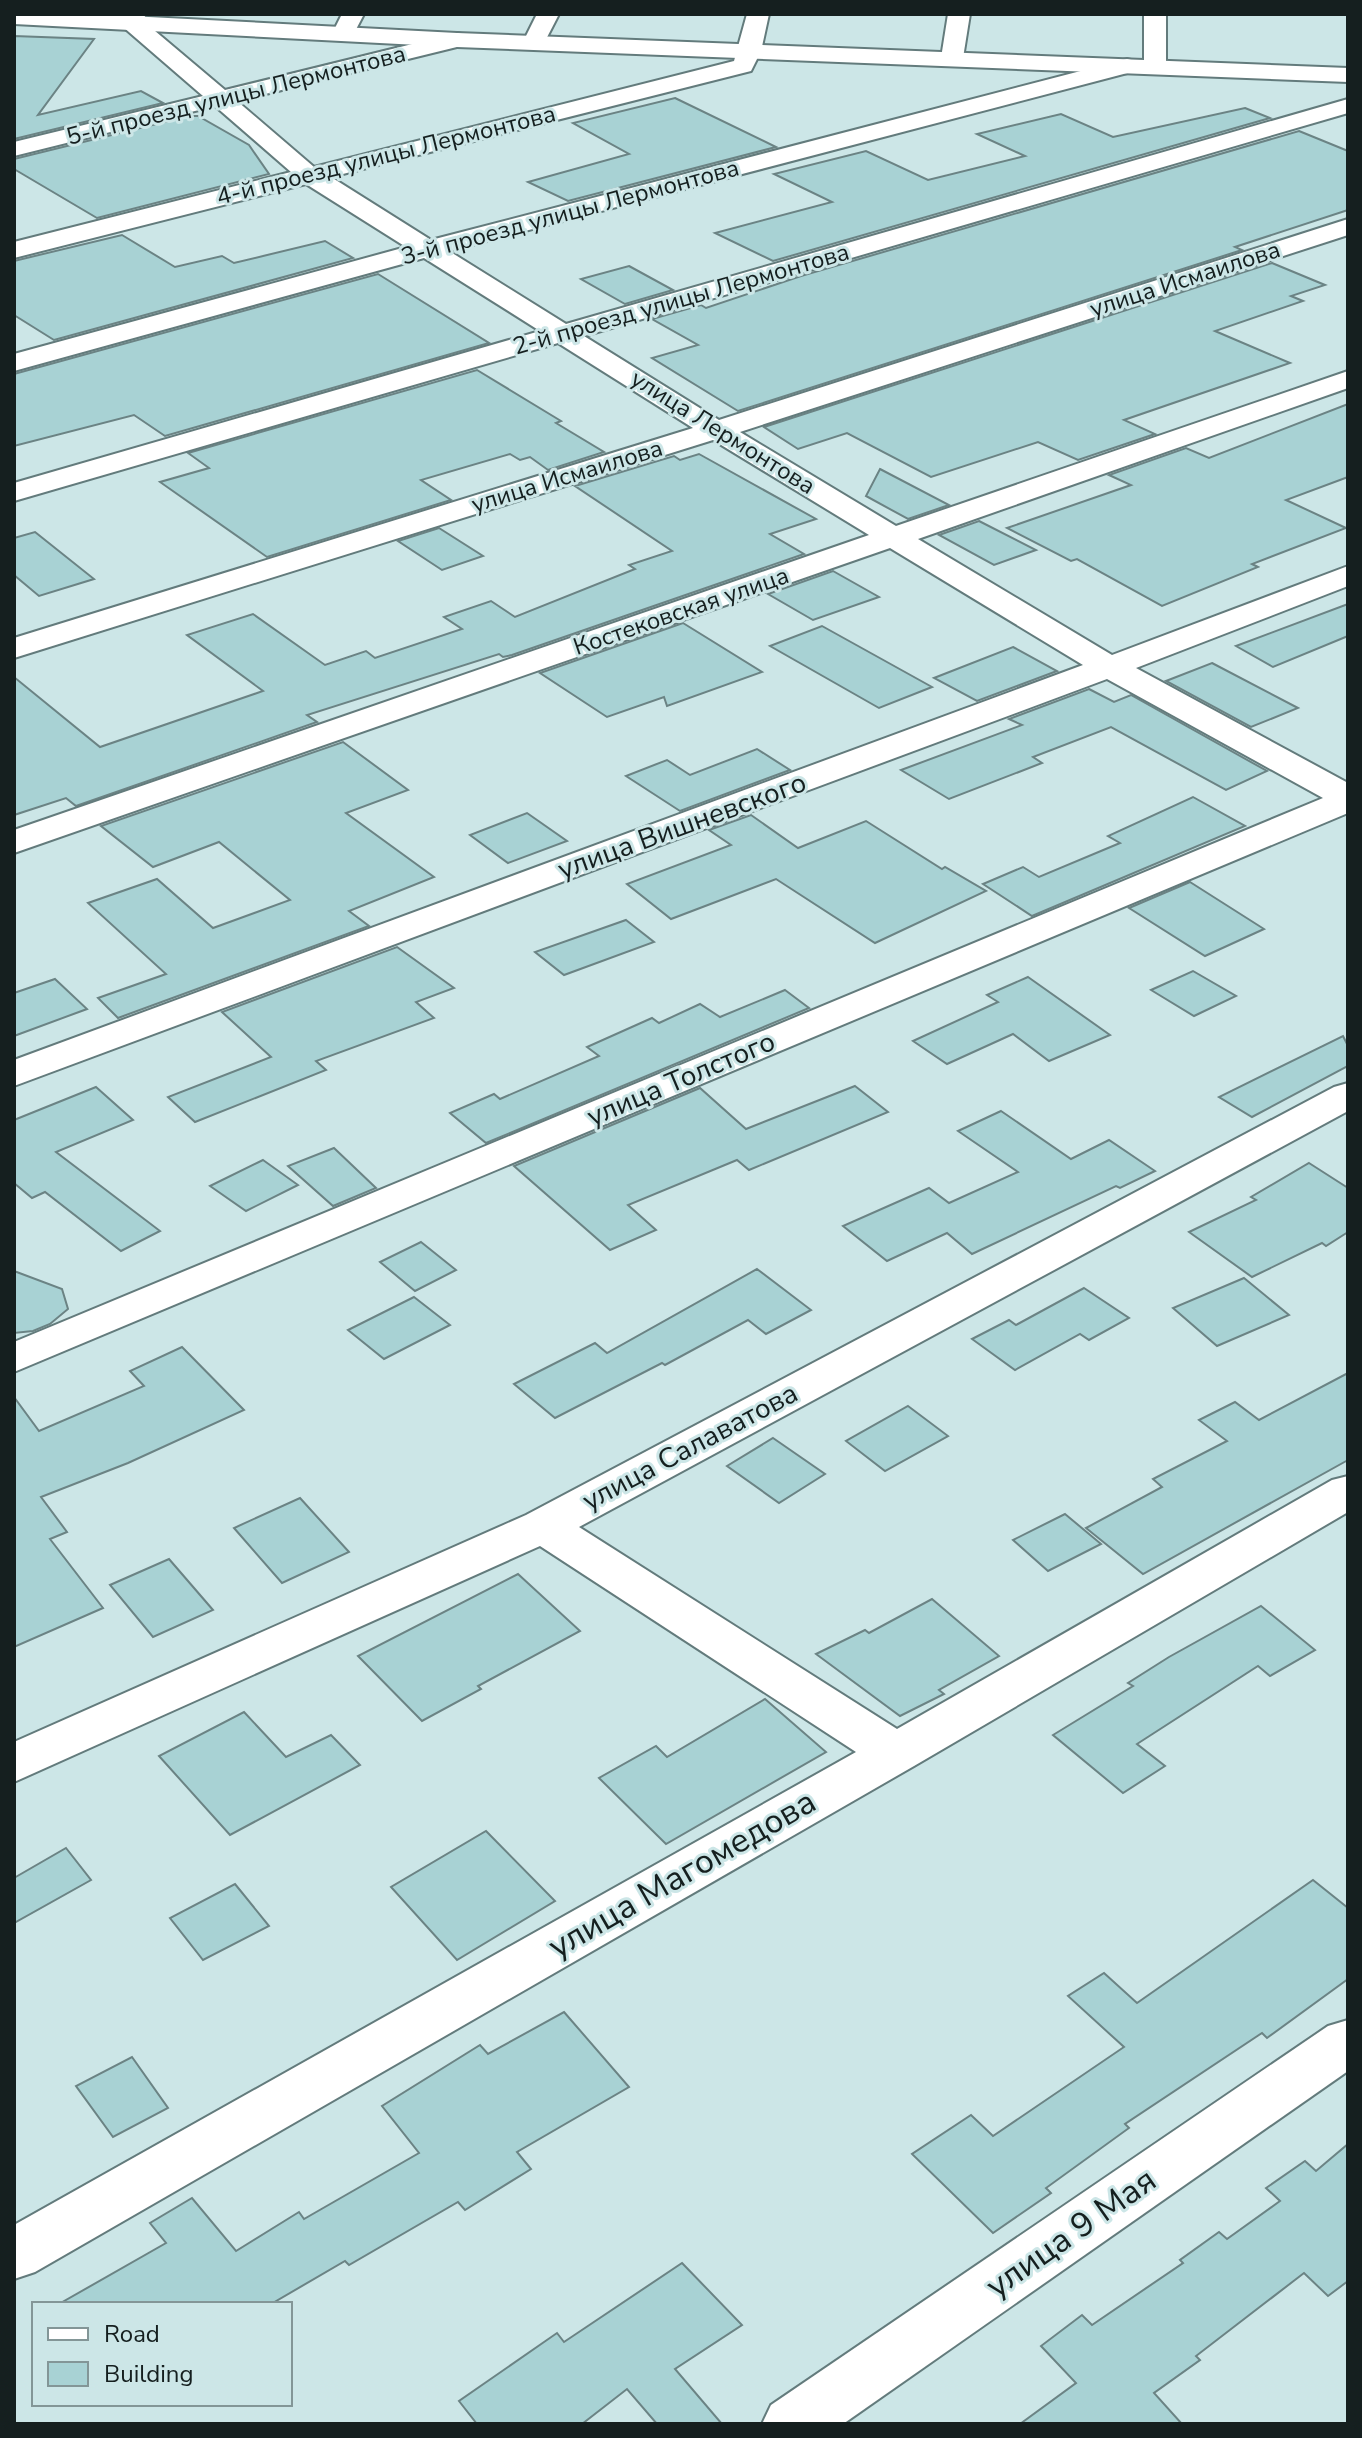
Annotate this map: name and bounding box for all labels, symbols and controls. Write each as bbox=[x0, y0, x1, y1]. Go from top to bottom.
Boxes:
street label: 5-й проезд улицы Лермонтова bbox=[63, 37, 409, 153]
street label: 4-й проезд улицы Лермонтова bbox=[213, 97, 559, 213]
street label: 3-й проезд улицы Лермонтова bbox=[397, 151, 743, 273]
street label: улица Исмаилова bbox=[1086, 233, 1284, 325]
street label: 2-й проезд улицы Лермонтова bbox=[509, 236, 853, 362]
street label: улица Лермонтова bbox=[625, 362, 821, 502]
street label: улица Исмаилова bbox=[467, 432, 667, 520]
street label: Костековская улица bbox=[569, 559, 793, 663]
street label: улица Вишневского bbox=[553, 763, 811, 889]
street label: улица Толстого bbox=[581, 1022, 781, 1136]
street label: улица Салаватова bbox=[575, 1374, 805, 1520]
street label: улица Магомедова bbox=[540, 1779, 824, 1969]
street label: улица 9 Мая bbox=[977, 2157, 1165, 2309]
legend bbox=[32, 2302, 292, 2406]
text: Road bbox=[104, 2318, 160, 2350]
text: Building bbox=[104, 2358, 194, 2390]

